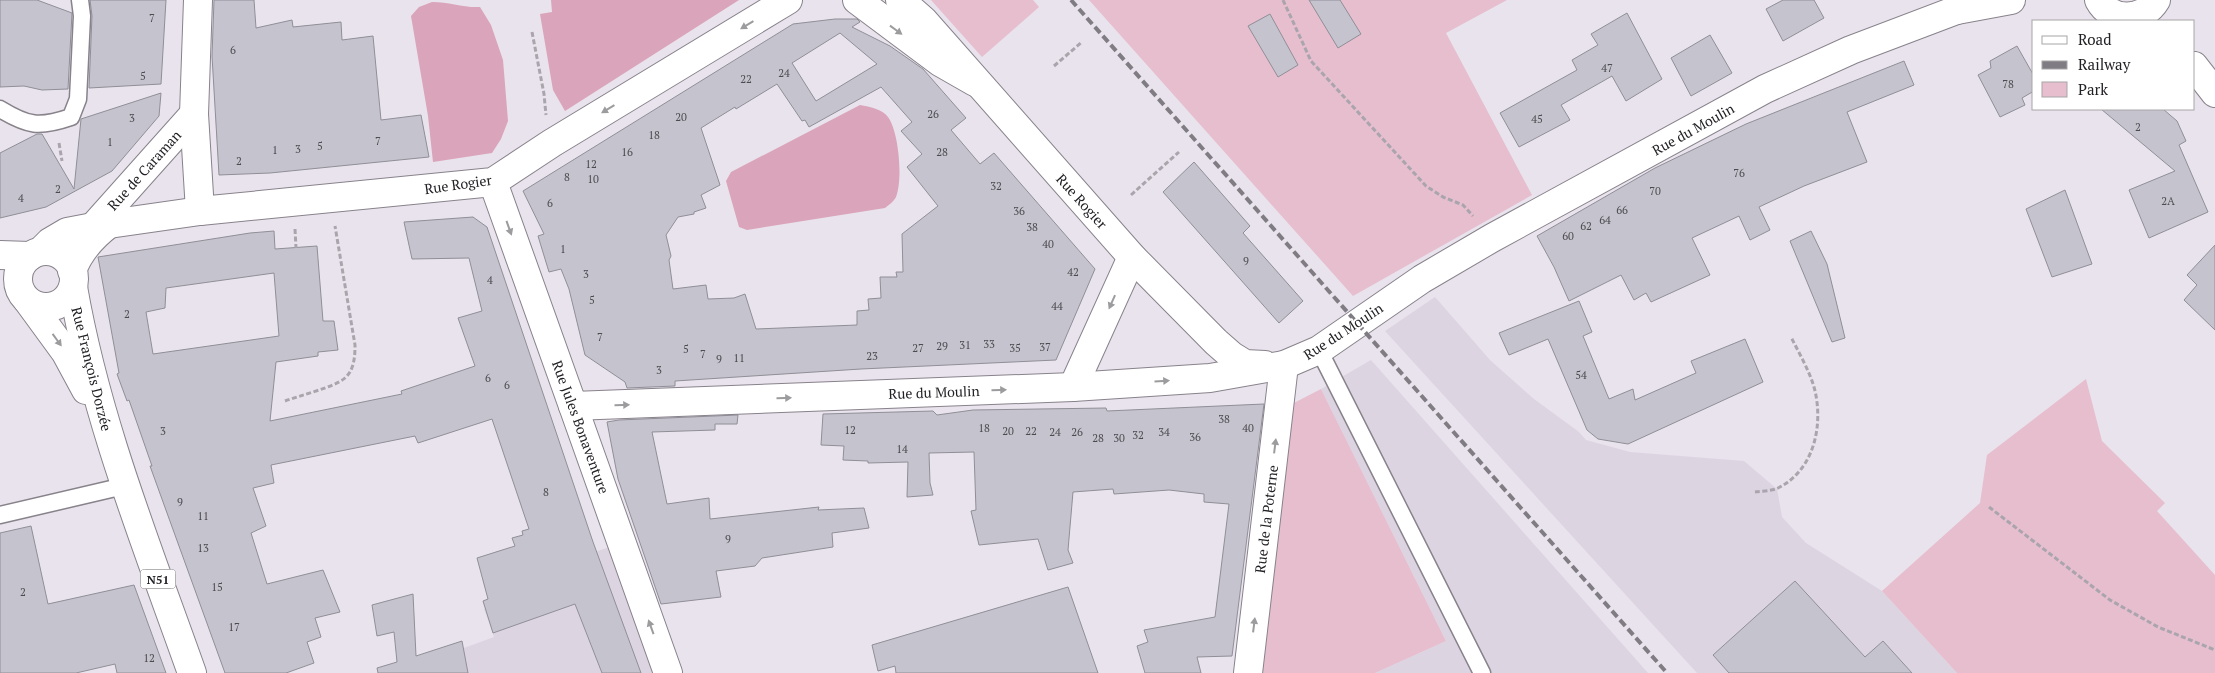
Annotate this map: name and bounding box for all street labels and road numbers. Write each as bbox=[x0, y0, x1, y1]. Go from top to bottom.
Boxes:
street label: Rue du Moulin bbox=[1648, 98, 1738, 159]
street label: Rue de Caraman bbox=[103, 125, 186, 214]
street label: Rue Rogier bbox=[1052, 169, 1112, 233]
street label: Rue Rogier bbox=[423, 170, 493, 198]
street label: Rue du Moulin bbox=[1300, 298, 1387, 364]
street label: Rue François Dorzée bbox=[67, 305, 117, 433]
street label: Rue Jules Bonaventure bbox=[548, 358, 614, 496]
street label: Rue du Moulin bbox=[888, 381, 981, 403]
street label: Rue de la Poterne bbox=[1250, 464, 1282, 574]
road number: N51 bbox=[140, 570, 176, 588]

